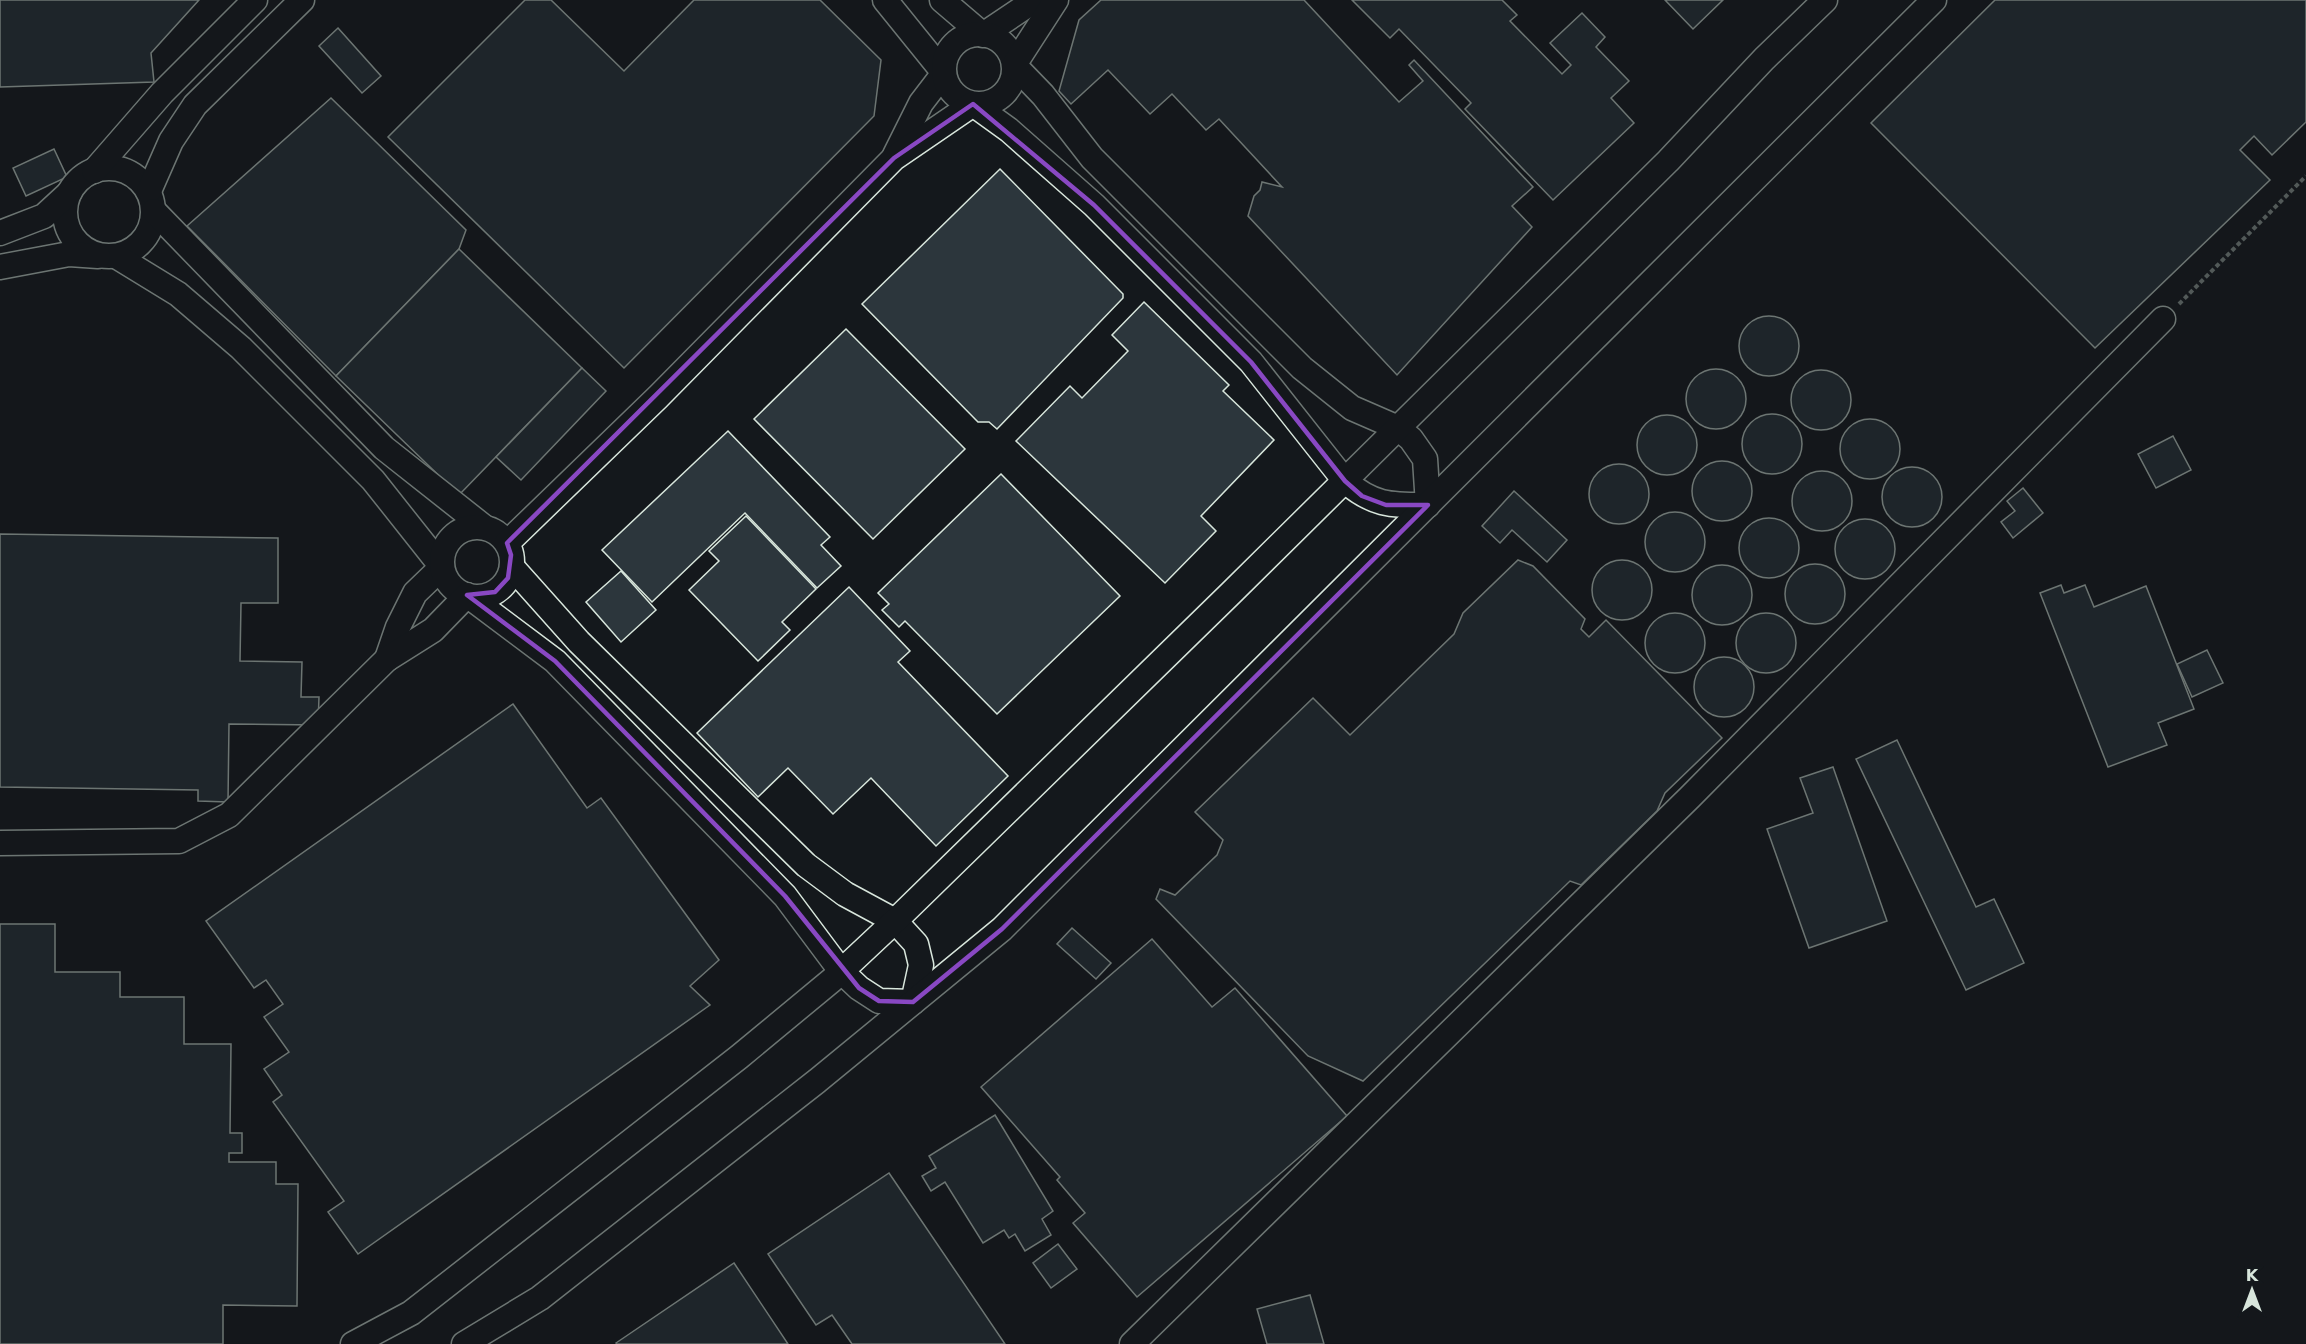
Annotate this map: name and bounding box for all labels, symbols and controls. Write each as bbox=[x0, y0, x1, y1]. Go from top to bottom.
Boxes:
north arrow bbox=[2222, 1260, 2282, 1320]
text: K bbox=[2246, 1266, 2259, 1285]

